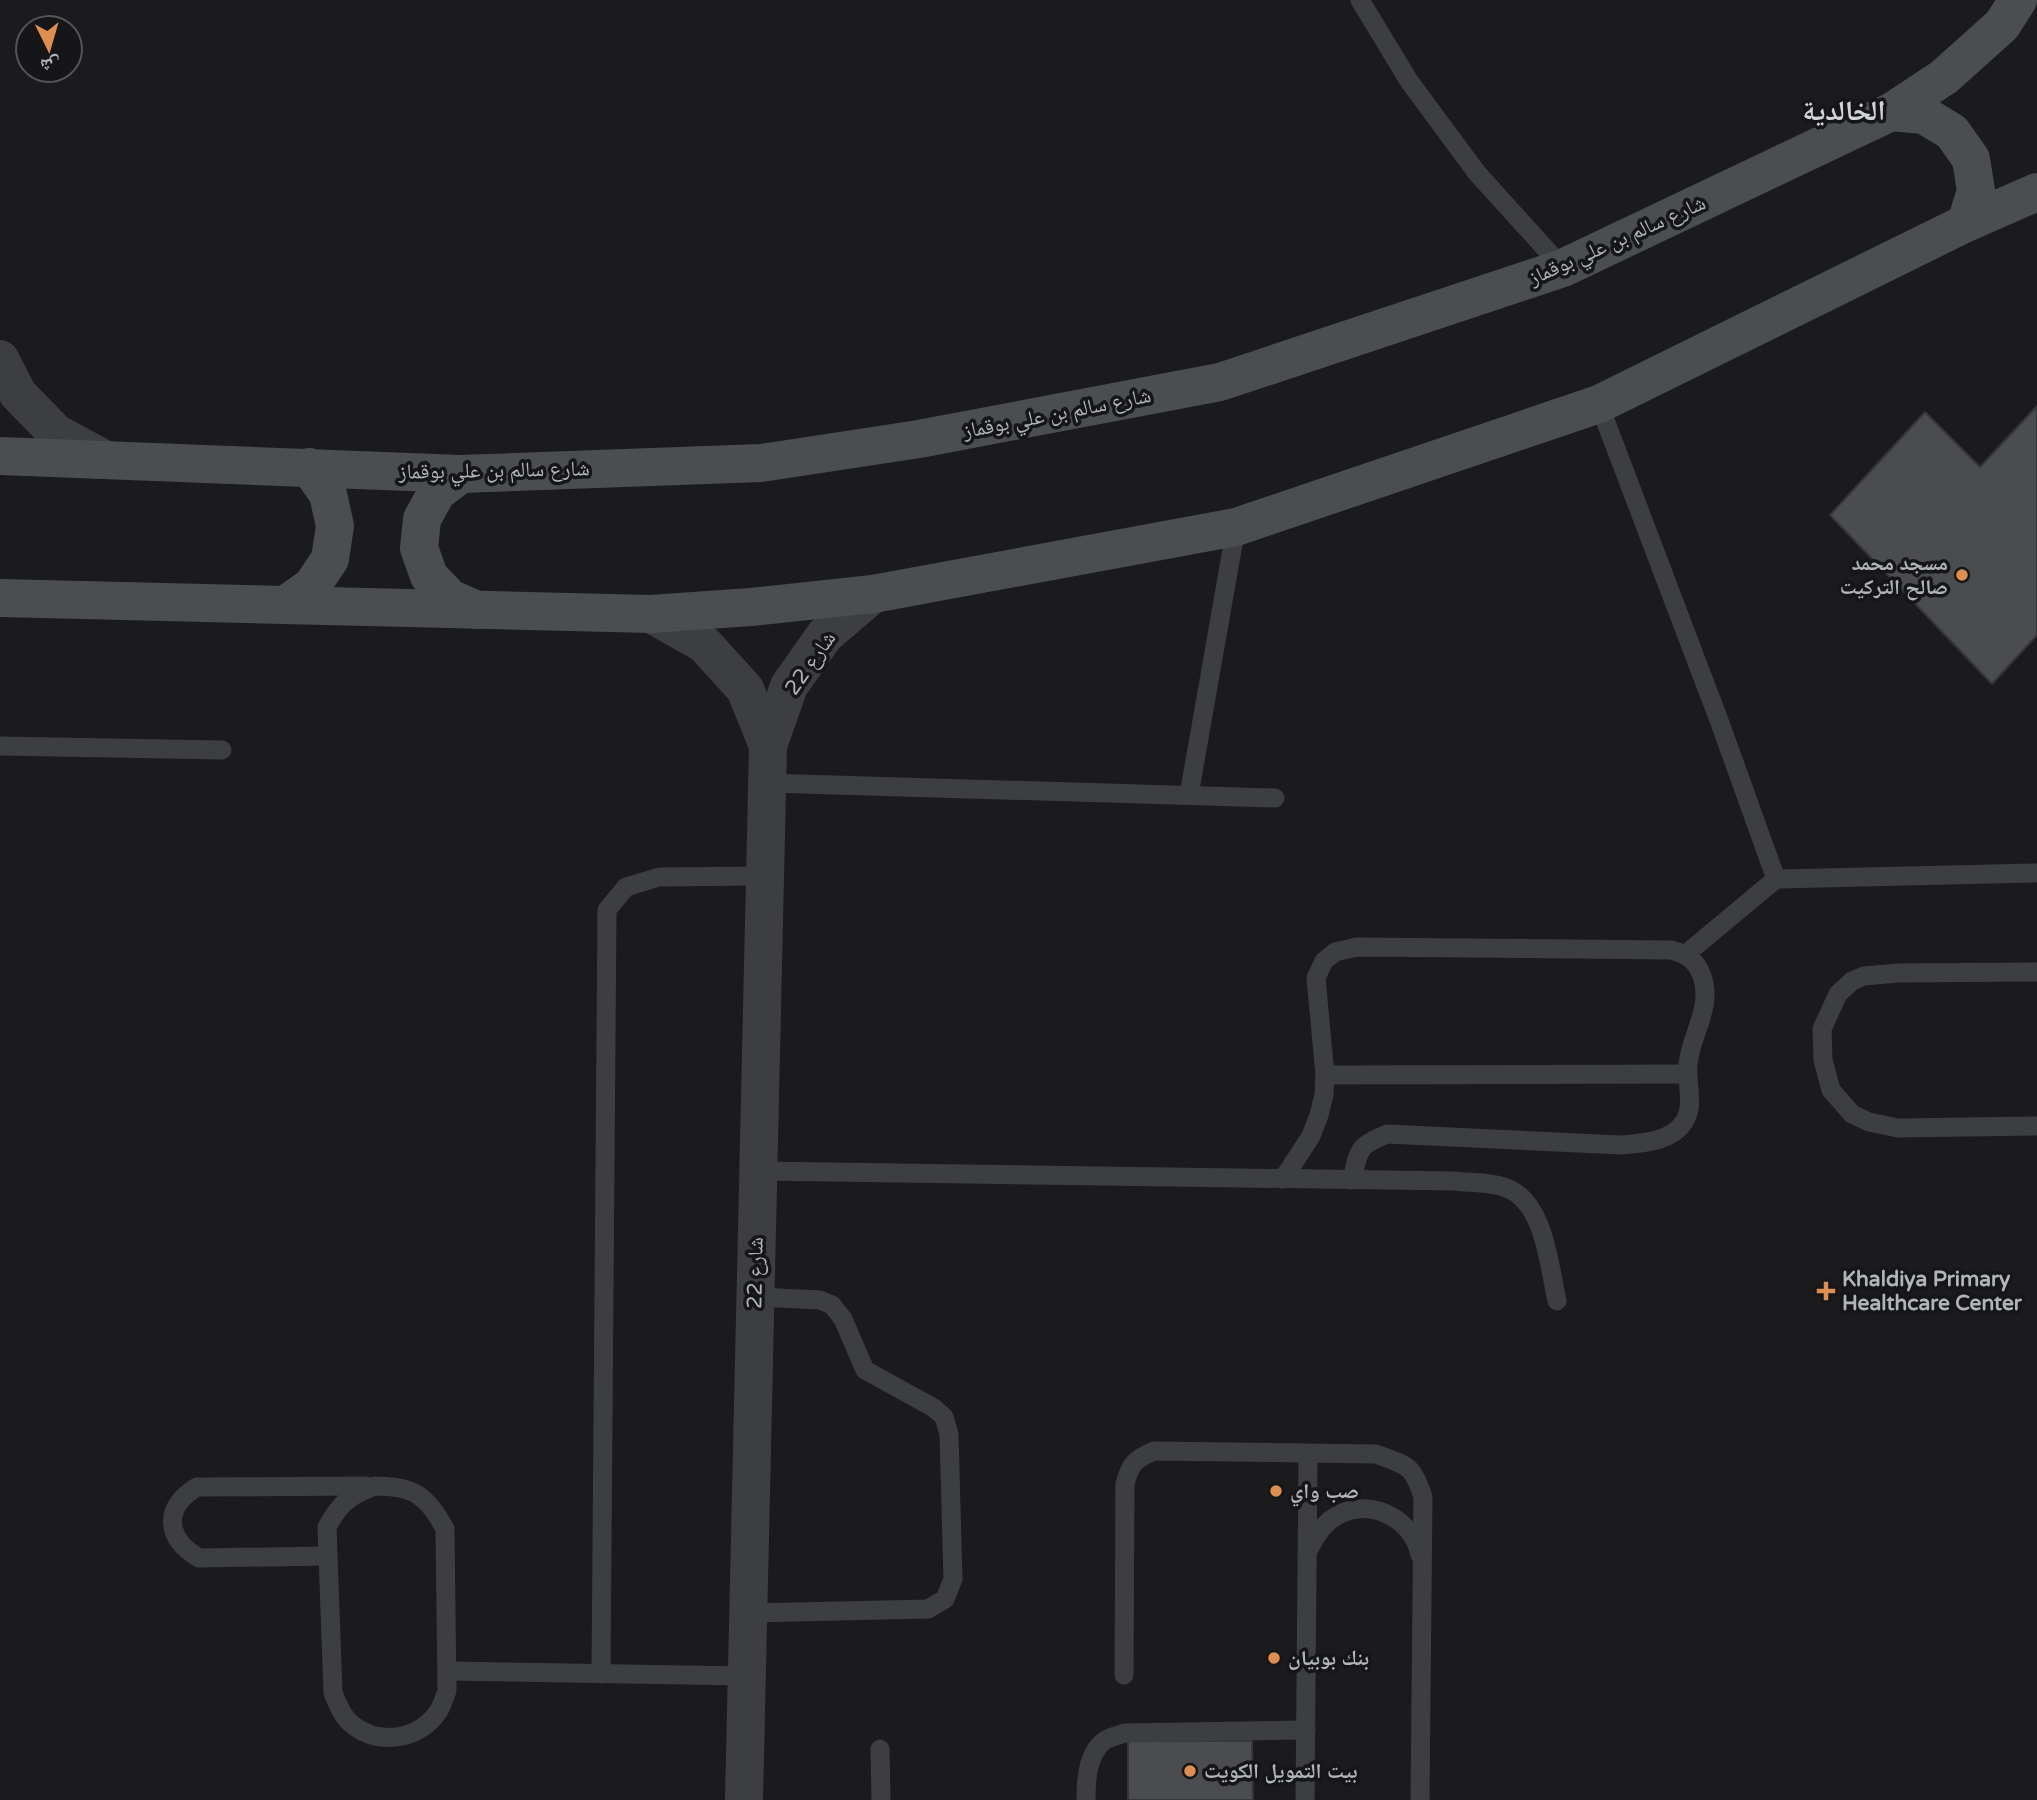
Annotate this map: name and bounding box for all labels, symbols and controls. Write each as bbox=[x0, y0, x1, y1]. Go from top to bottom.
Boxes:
north arrow bbox=[14, 14, 84, 84]
text: ش bbox=[39, 53, 61, 77]
district label: الخالدية bbox=[1803, 94, 1885, 128]
street label: شارع سالم بن علي بوقماز bbox=[1524, 190, 1711, 294]
street label: شارع سالم بن علي بوقماز bbox=[960, 383, 1154, 447]
street label: شارع سالم بن علي بوقماز bbox=[397, 456, 590, 488]
place label: مسجد محمد صالح التركيت bbox=[1840, 551, 1948, 601]
marker: مسجد محمد صالح التركيت bbox=[1954, 567, 1970, 583]
street label: شارع 22 bbox=[780, 627, 841, 700]
street label: شارع 22 bbox=[742, 1237, 769, 1309]
place label: Khaldiya Primary Healthcare Center bbox=[1842, 1267, 2023, 1316]
marker: Khaldiya Primary Healthcare Center bbox=[1816, 1281, 1836, 1301]
place label: صب واي bbox=[1290, 1479, 1359, 1507]
marker: صب واي bbox=[1268, 1483, 1284, 1499]
place label: بنك بوبيان bbox=[1288, 1646, 1369, 1671]
marker: بنك بوبيان bbox=[1266, 1650, 1282, 1666]
place label: بيت التمويل الكويت bbox=[1204, 1759, 1358, 1784]
marker: بيت التمويل الكويت bbox=[1182, 1763, 1198, 1779]

